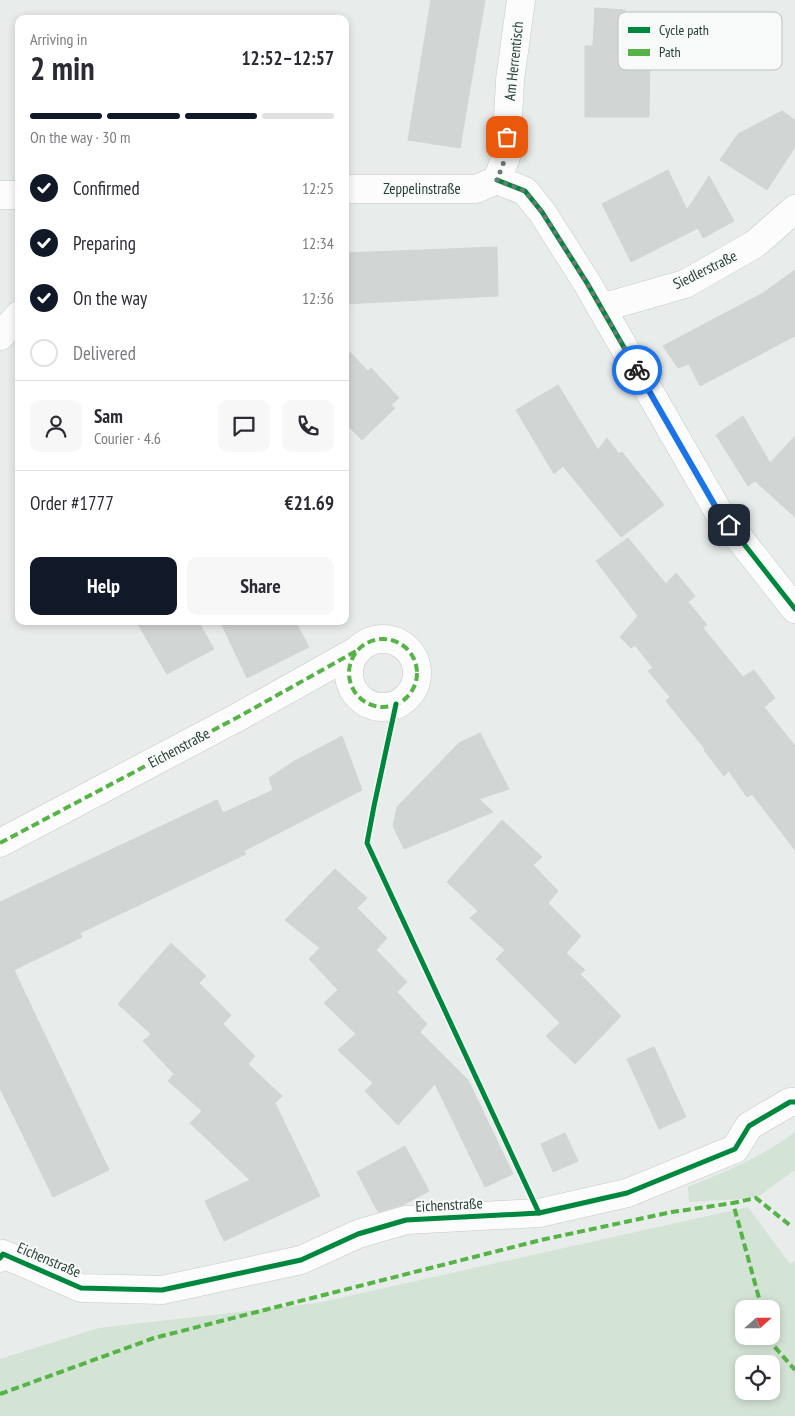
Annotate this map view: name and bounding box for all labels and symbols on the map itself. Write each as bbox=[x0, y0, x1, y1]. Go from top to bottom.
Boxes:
legend bbox=[618, 12, 782, 70]
street label: Am Herrentisch bbox=[500, 20, 527, 102]
text: Cycle path bbox=[659, 21, 709, 39]
text: Path bbox=[659, 43, 681, 61]
pin bbox=[486, 116, 528, 158]
street label: Zeppelinstraße bbox=[383, 179, 461, 198]
street label: Siedlerstraße bbox=[670, 246, 740, 293]
courier bbox=[612, 345, 662, 395]
pin bbox=[708, 504, 750, 546]
street label: Eichenstraße bbox=[145, 723, 213, 772]
street label: Eichenstraße bbox=[415, 1193, 483, 1216]
street label: Eichenstraße bbox=[15, 1238, 84, 1281]
north arrow bbox=[735, 1300, 780, 1345]

